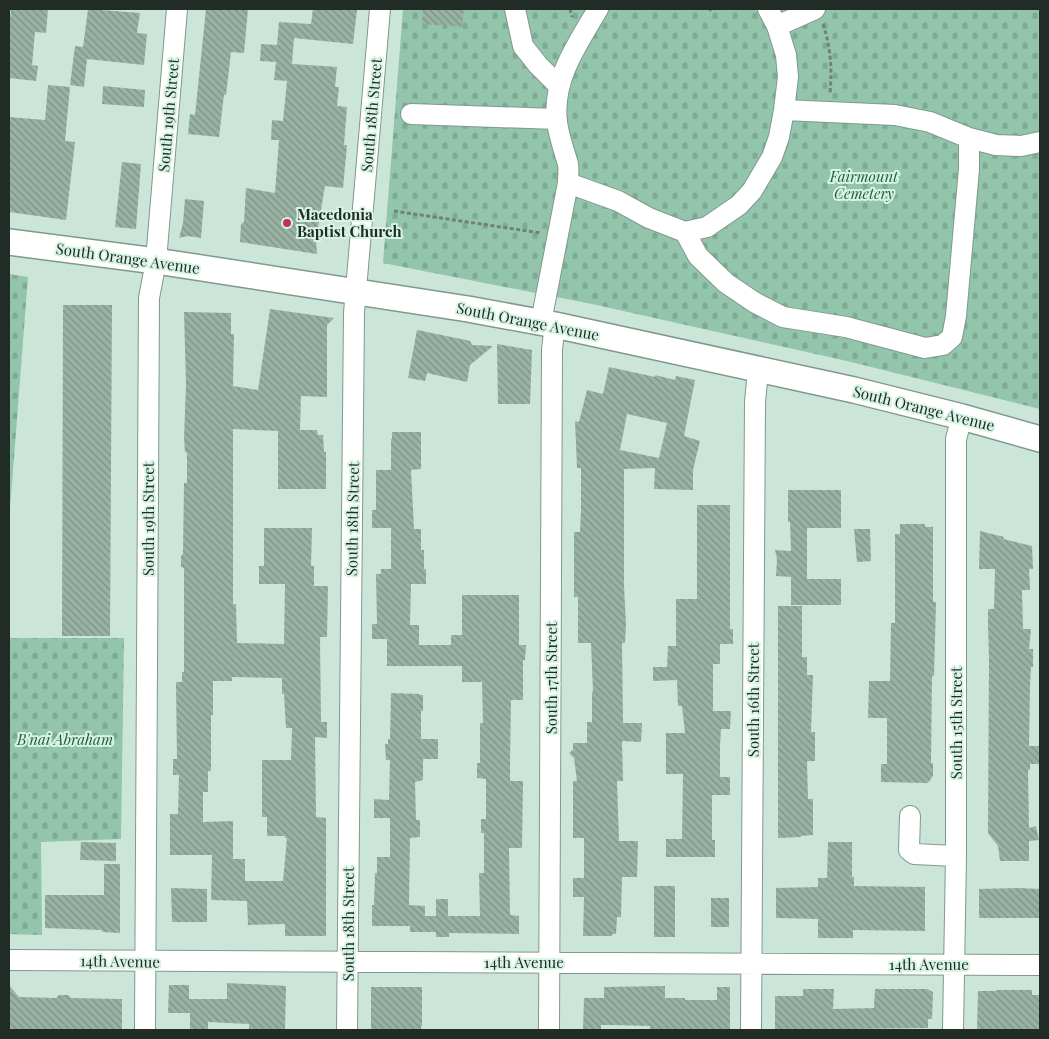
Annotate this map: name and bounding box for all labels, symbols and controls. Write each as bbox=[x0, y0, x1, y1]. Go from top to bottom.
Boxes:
street label: South 18th Street bbox=[356, 56, 386, 173]
street label: South 19th Street bbox=[153, 57, 183, 173]
park label: Fairmount Cemetery bbox=[829, 166, 899, 203]
place label: Macedonia Baptist Church bbox=[297, 204, 402, 241]
marker: Macedonia Baptist Church bbox=[281, 217, 293, 229]
street label: South Orange Avenue bbox=[55, 238, 201, 278]
street label: South Orange Avenue bbox=[455, 297, 601, 345]
street label: South Orange Avenue bbox=[851, 381, 997, 435]
street label: South 19th Street bbox=[138, 461, 158, 576]
street label: South 18th Street bbox=[341, 461, 363, 576]
street label: South 17th Street bbox=[541, 621, 561, 734]
street label: South 16th Street bbox=[743, 642, 763, 757]
street label: South 15th Street bbox=[946, 666, 966, 779]
park label: B'nai Abraham bbox=[16, 729, 113, 749]
street label: South 18th Street bbox=[338, 866, 358, 981]
street label: 14th Avenue bbox=[80, 950, 160, 972]
street label: 14th Avenue bbox=[484, 952, 564, 972]
street label: 14th Avenue bbox=[889, 954, 969, 974]

